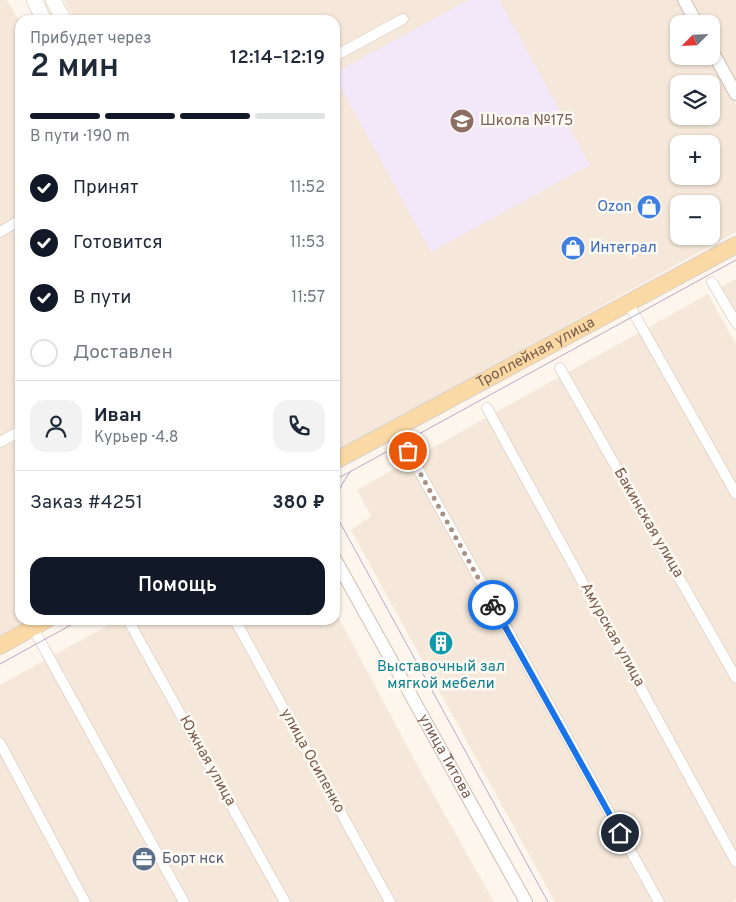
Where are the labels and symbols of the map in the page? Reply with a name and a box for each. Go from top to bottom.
north arrow [670,15,720,65]
school or university icon: Школа №175 [449,108,475,134]
place label: Школа №175 [480,112,573,131]
shop icon: Ozon [636,194,662,220]
place label: Ozon [597,198,632,217]
shop icon: Интеграл [560,235,586,261]
place label: Интеграл [590,239,657,258]
street label: Троллейная улица [473,313,598,393]
pin [387,430,429,472]
street label: Бакинская улица [609,465,687,581]
courier [468,580,518,630]
street label: Амурская улица [576,580,648,690]
building icon: Выставочный зал мягкой мебели [428,630,454,656]
place label: Выставочный зал мягкой мебели [377,658,505,694]
street label: улица Осипенко [275,705,349,817]
street label: улица Титова [414,711,476,802]
street label: Южная улица [174,712,240,810]
pin [599,812,641,854]
office icon: Борт нск [131,846,157,872]
place label: Борт нск [162,850,224,869]

